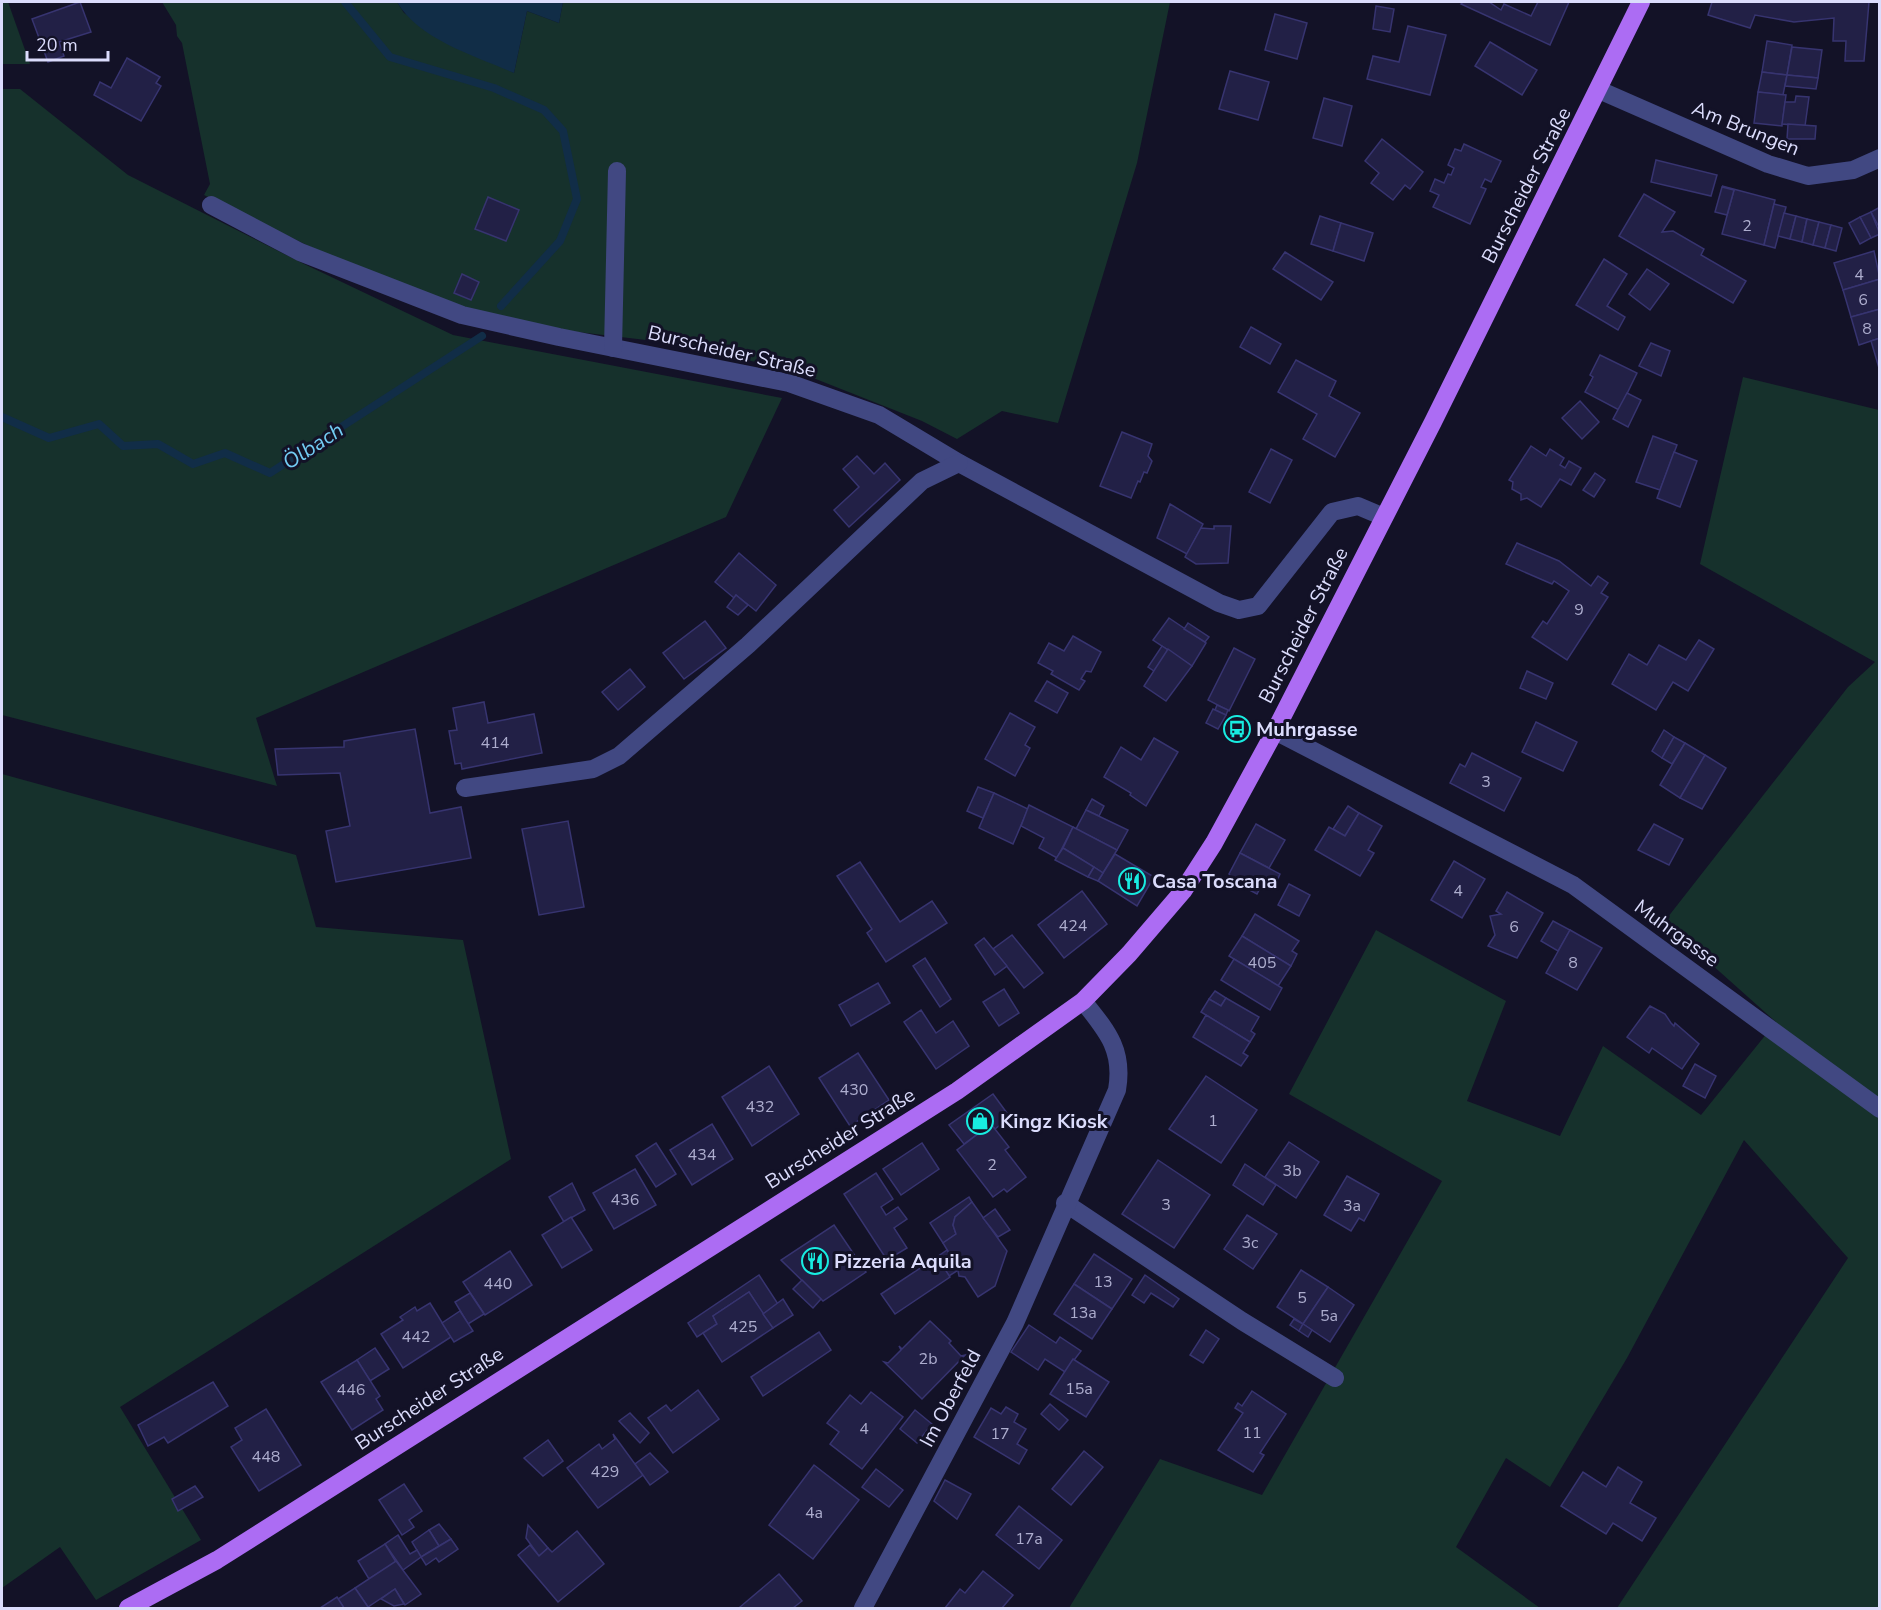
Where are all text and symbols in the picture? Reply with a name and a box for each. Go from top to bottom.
scale bar [27,24,108,62]
text: 20 m [36,33,78,57]
street label: Am Brungen [1688,95,1804,162]
street label: Burscheider Straße [1475,103,1577,268]
house number: 2 [1742,215,1752,237]
house number: 4 [1854,264,1864,286]
house number: 6 [1858,289,1868,311]
house number: 8 [1862,318,1872,340]
street label: Burscheider Straße [645,319,819,384]
water label: Ölbach [277,416,349,476]
street label: Burscheider Straße [1252,543,1354,708]
house number: 9 [1574,599,1584,621]
bus stop icon: Muhrgasse [1222,714,1252,744]
place label: Muhrgasse [1256,716,1358,743]
house number: 414 [481,732,510,754]
house number: 3 [1481,771,1491,793]
restaurant icon: Casa Toscana [1117,866,1147,896]
place label: Casa Toscana [1152,868,1277,895]
house number: 4 [1453,880,1463,902]
street label: Muhrgasse [1629,893,1725,973]
house number: 424 [1059,915,1088,937]
house number: 6 [1509,916,1519,938]
house number: 405 [1248,952,1276,974]
house number: 8 [1568,952,1578,974]
house number: 430 [840,1079,868,1101]
street label: Burscheider Straße [760,1081,920,1195]
house number: 432 [746,1096,774,1118]
shop icon: Kingz Kiosk [965,1106,995,1136]
place label: Kingz Kiosk [1000,1108,1109,1135]
house number: 1 [1208,1110,1218,1132]
house number: 434 [688,1144,717,1166]
house number: 2 [987,1154,997,1176]
house number: 3b [1283,1160,1301,1182]
house number: 436 [611,1189,639,1211]
house number: 3 [1161,1194,1171,1216]
house number: 3a [1343,1195,1361,1217]
house number: 3c [1241,1232,1259,1254]
restaurant icon: Pizzeria Aquila [800,1246,830,1276]
place label: Pizzeria Aquila [834,1248,972,1275]
house number: 13 [1093,1271,1113,1293]
house number: 440 [484,1273,512,1295]
house number: 5 [1297,1287,1307,1309]
house number: 13a [1069,1302,1097,1324]
house number: 5a [1320,1305,1338,1327]
house number: 425 [729,1316,757,1338]
house number: 442 [402,1326,430,1348]
street label: Burscheider Straße [350,1340,509,1457]
street label: Im Oberfeld [913,1345,988,1452]
house number: 2b [919,1348,937,1370]
house number: 15a [1065,1378,1093,1400]
house number: 446 [337,1379,365,1401]
house number: 4 [859,1418,869,1440]
house number: 11 [1242,1422,1262,1444]
house number: 17 [990,1423,1010,1445]
house number: 448 [252,1446,280,1468]
house number: 429 [591,1461,619,1483]
house number: 4a [805,1502,823,1524]
house number: 17a [1015,1528,1043,1550]

